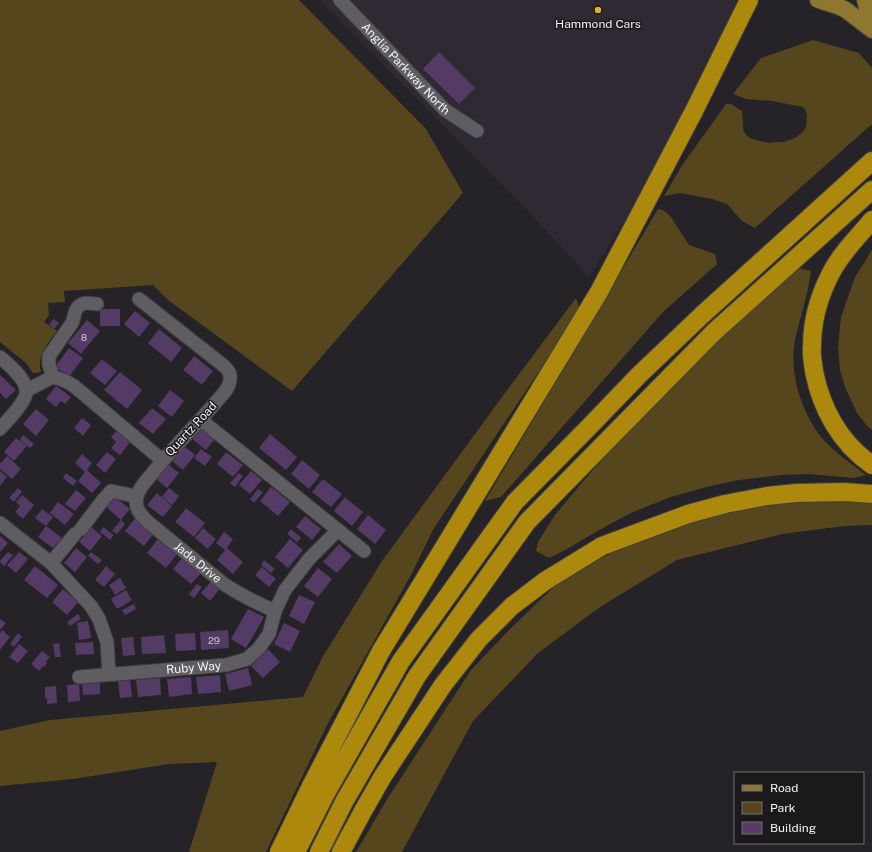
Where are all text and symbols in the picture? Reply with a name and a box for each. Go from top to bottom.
marker: Hammond Cars [593,5,603,15]
place label: Hammond Cars [555,17,641,31]
street label: Anglia Parkway North [359,20,452,118]
house number: 8 [81,331,87,343]
street label: Quartz Road [162,399,220,459]
street label: Jade Drive [171,539,224,586]
house number: 29 [208,634,220,646]
street label: Ruby Way [166,658,222,677]
legend [734,772,864,844]
text: Road [770,781,798,795]
text: Park [770,801,796,815]
text: Building [770,821,816,835]

